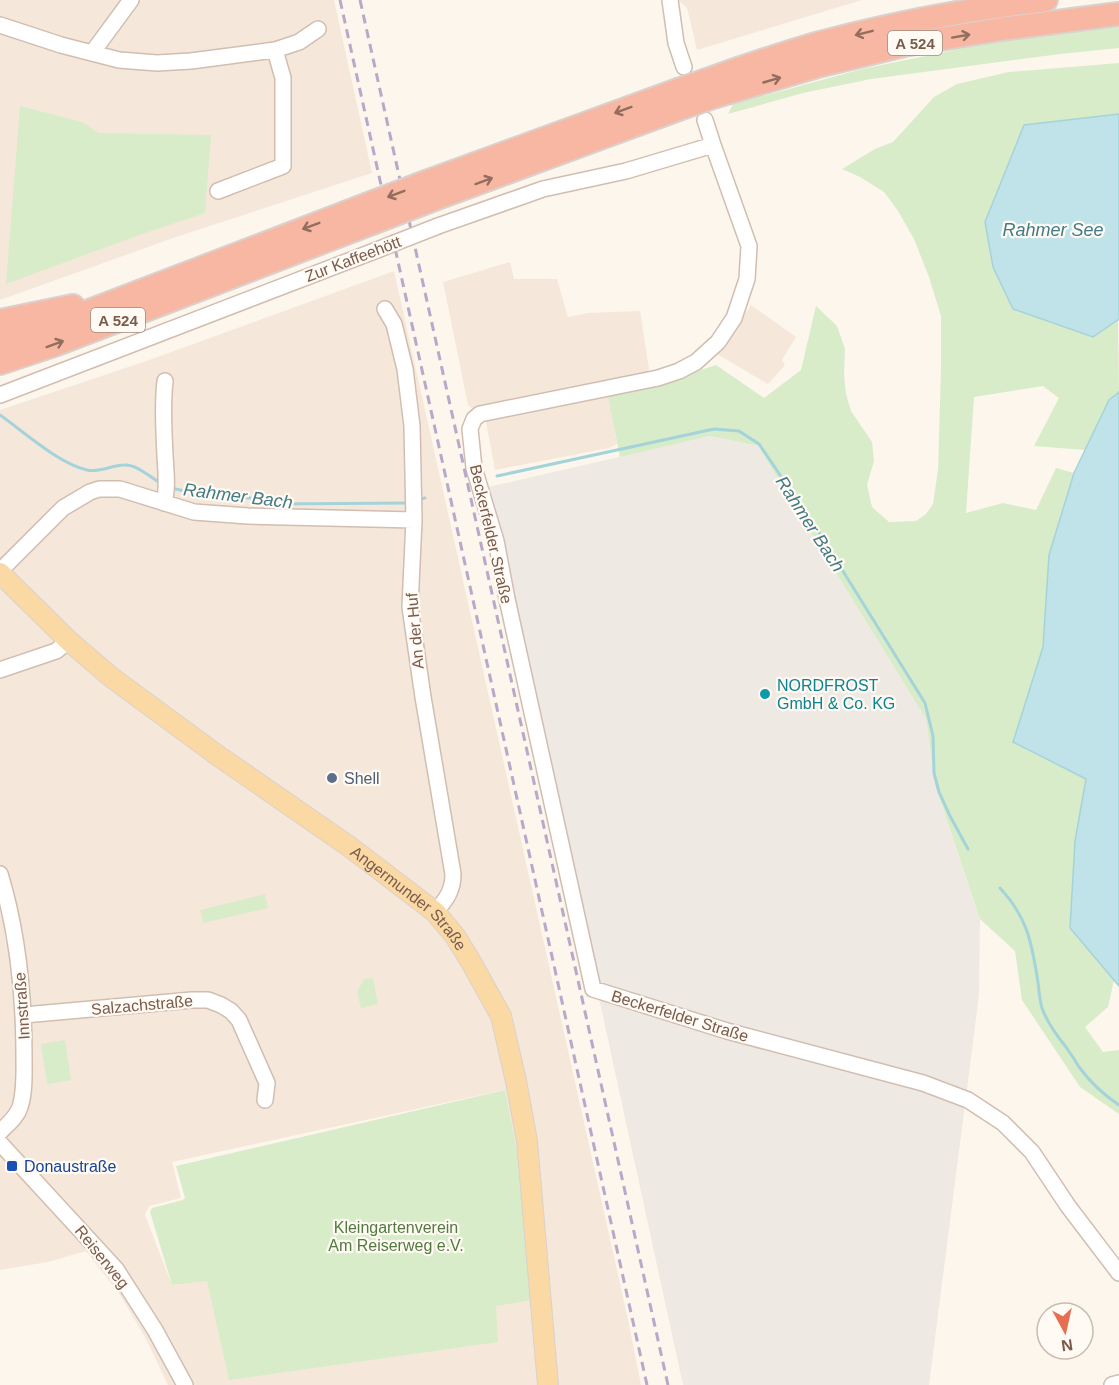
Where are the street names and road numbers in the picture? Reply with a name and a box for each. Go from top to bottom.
road number: A 524 [888,31,942,55]
street label: Zur Kaffeehött [303,233,404,285]
road number: A 524 [91,308,145,332]
street label: Beckerfelder Straße [467,463,515,605]
street label: An der Huf [403,592,427,670]
street label: Angermunder Straße [348,843,470,953]
street label: Innstraße [11,972,33,1040]
street label: Beckerfelder Straße [609,987,751,1045]
street label: Salzachstraße [90,992,194,1018]
street label: Reiserweg [72,1222,132,1292]

